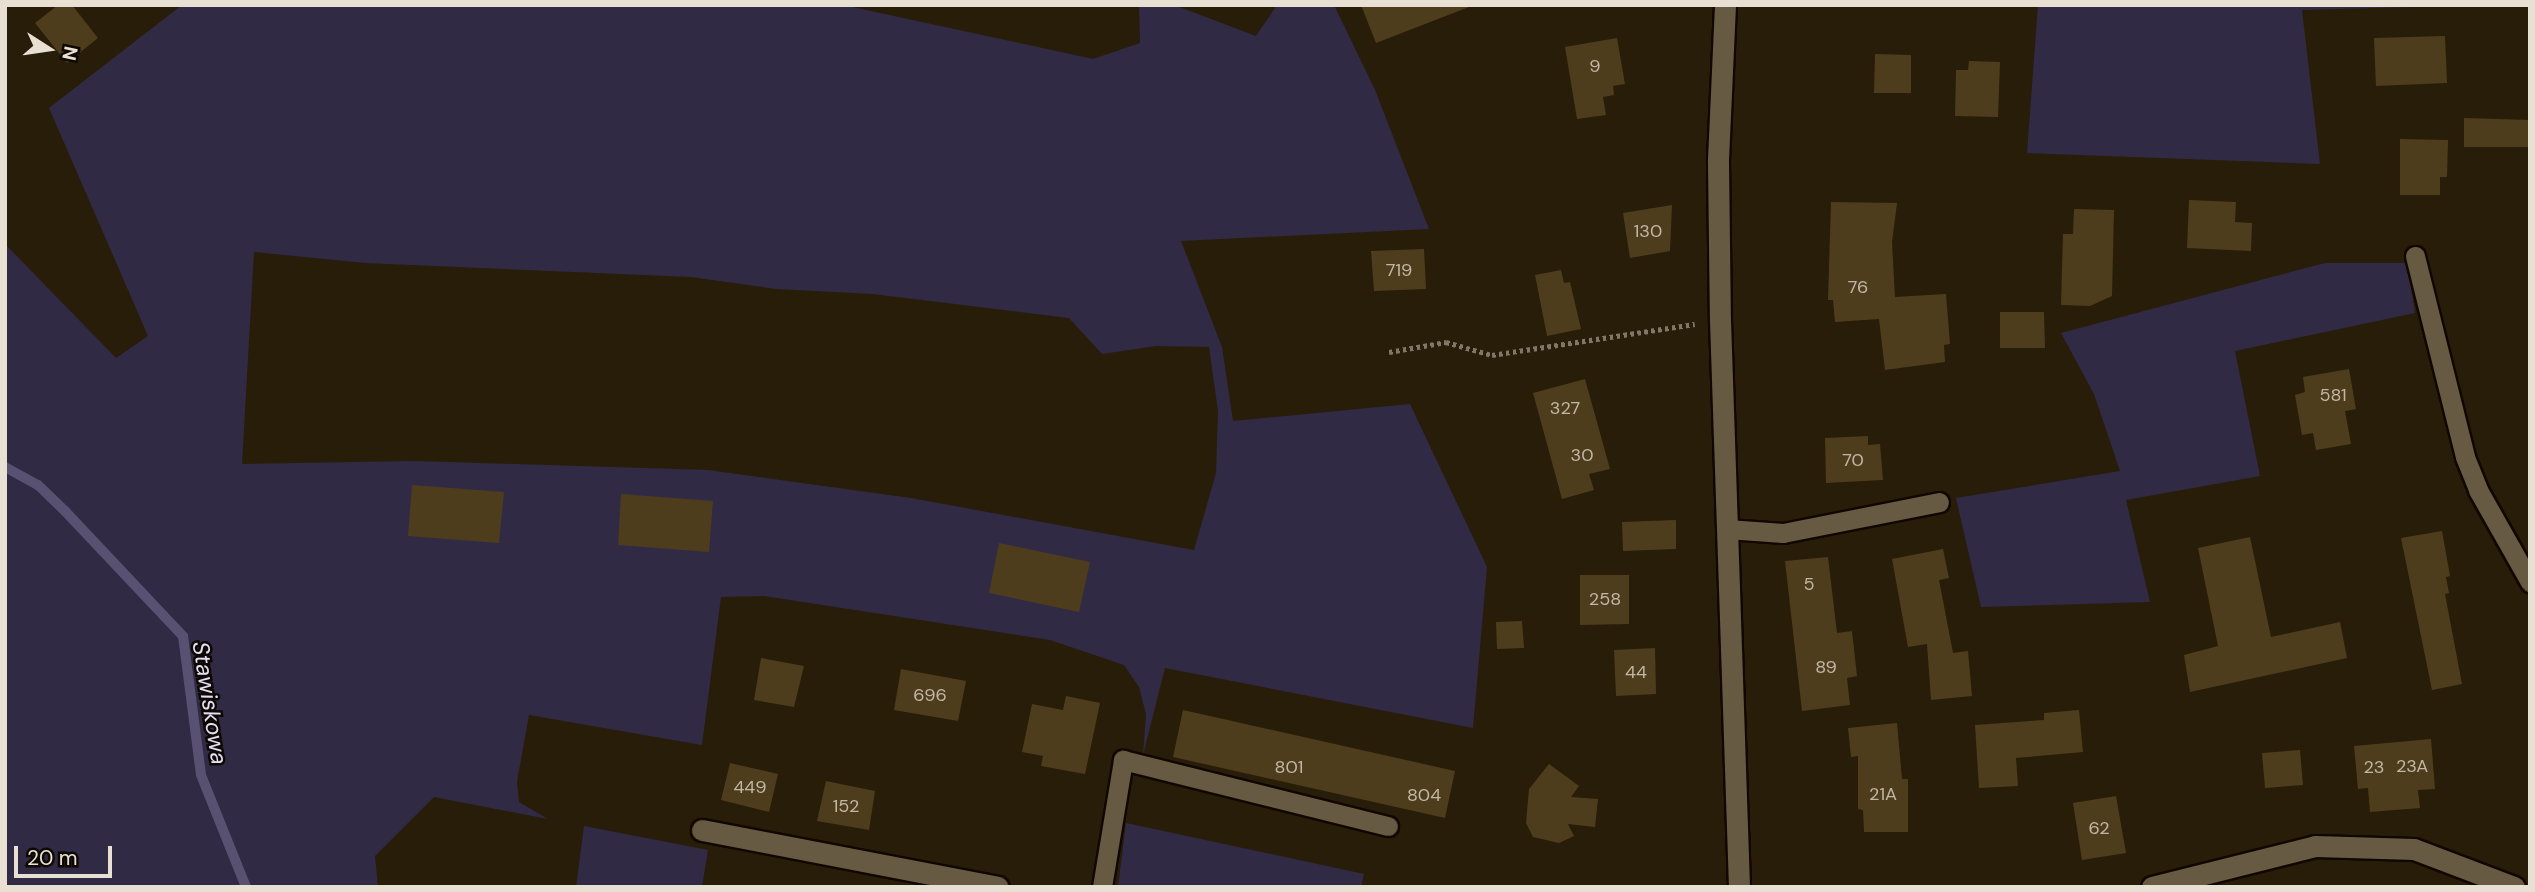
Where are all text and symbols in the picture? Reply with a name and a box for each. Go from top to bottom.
north arrow [14,14,84,84]
text: N [56,44,84,63]
house number: 9 [1589,55,1601,77]
house number: 130 [1634,220,1662,242]
house number: 719 [1386,259,1412,281]
house number: 76 [1848,276,1868,298]
house number: 581 [2319,384,2347,406]
house number: 327 [1550,397,1580,419]
house number: 30 [1571,444,1593,466]
house number: 70 [1842,449,1864,471]
house number: 5 [1804,573,1814,595]
house number: 258 [1589,588,1621,610]
water label: Stawiskowa [187,639,233,767]
house number: 89 [1815,656,1837,678]
house number: 44 [1625,661,1647,683]
house number: 696 [913,684,947,706]
house number: 23A [2396,755,2428,777]
house number: 801 [1275,756,1303,778]
house number: 23 [2363,756,2385,778]
house number: 449 [733,776,767,798]
house number: 21A [1869,783,1897,805]
house number: 804 [1407,784,1441,806]
house number: 152 [833,795,859,817]
house number: 62 [2088,817,2110,839]
scale bar [18,832,116,876]
text: 20 m [27,844,78,872]

